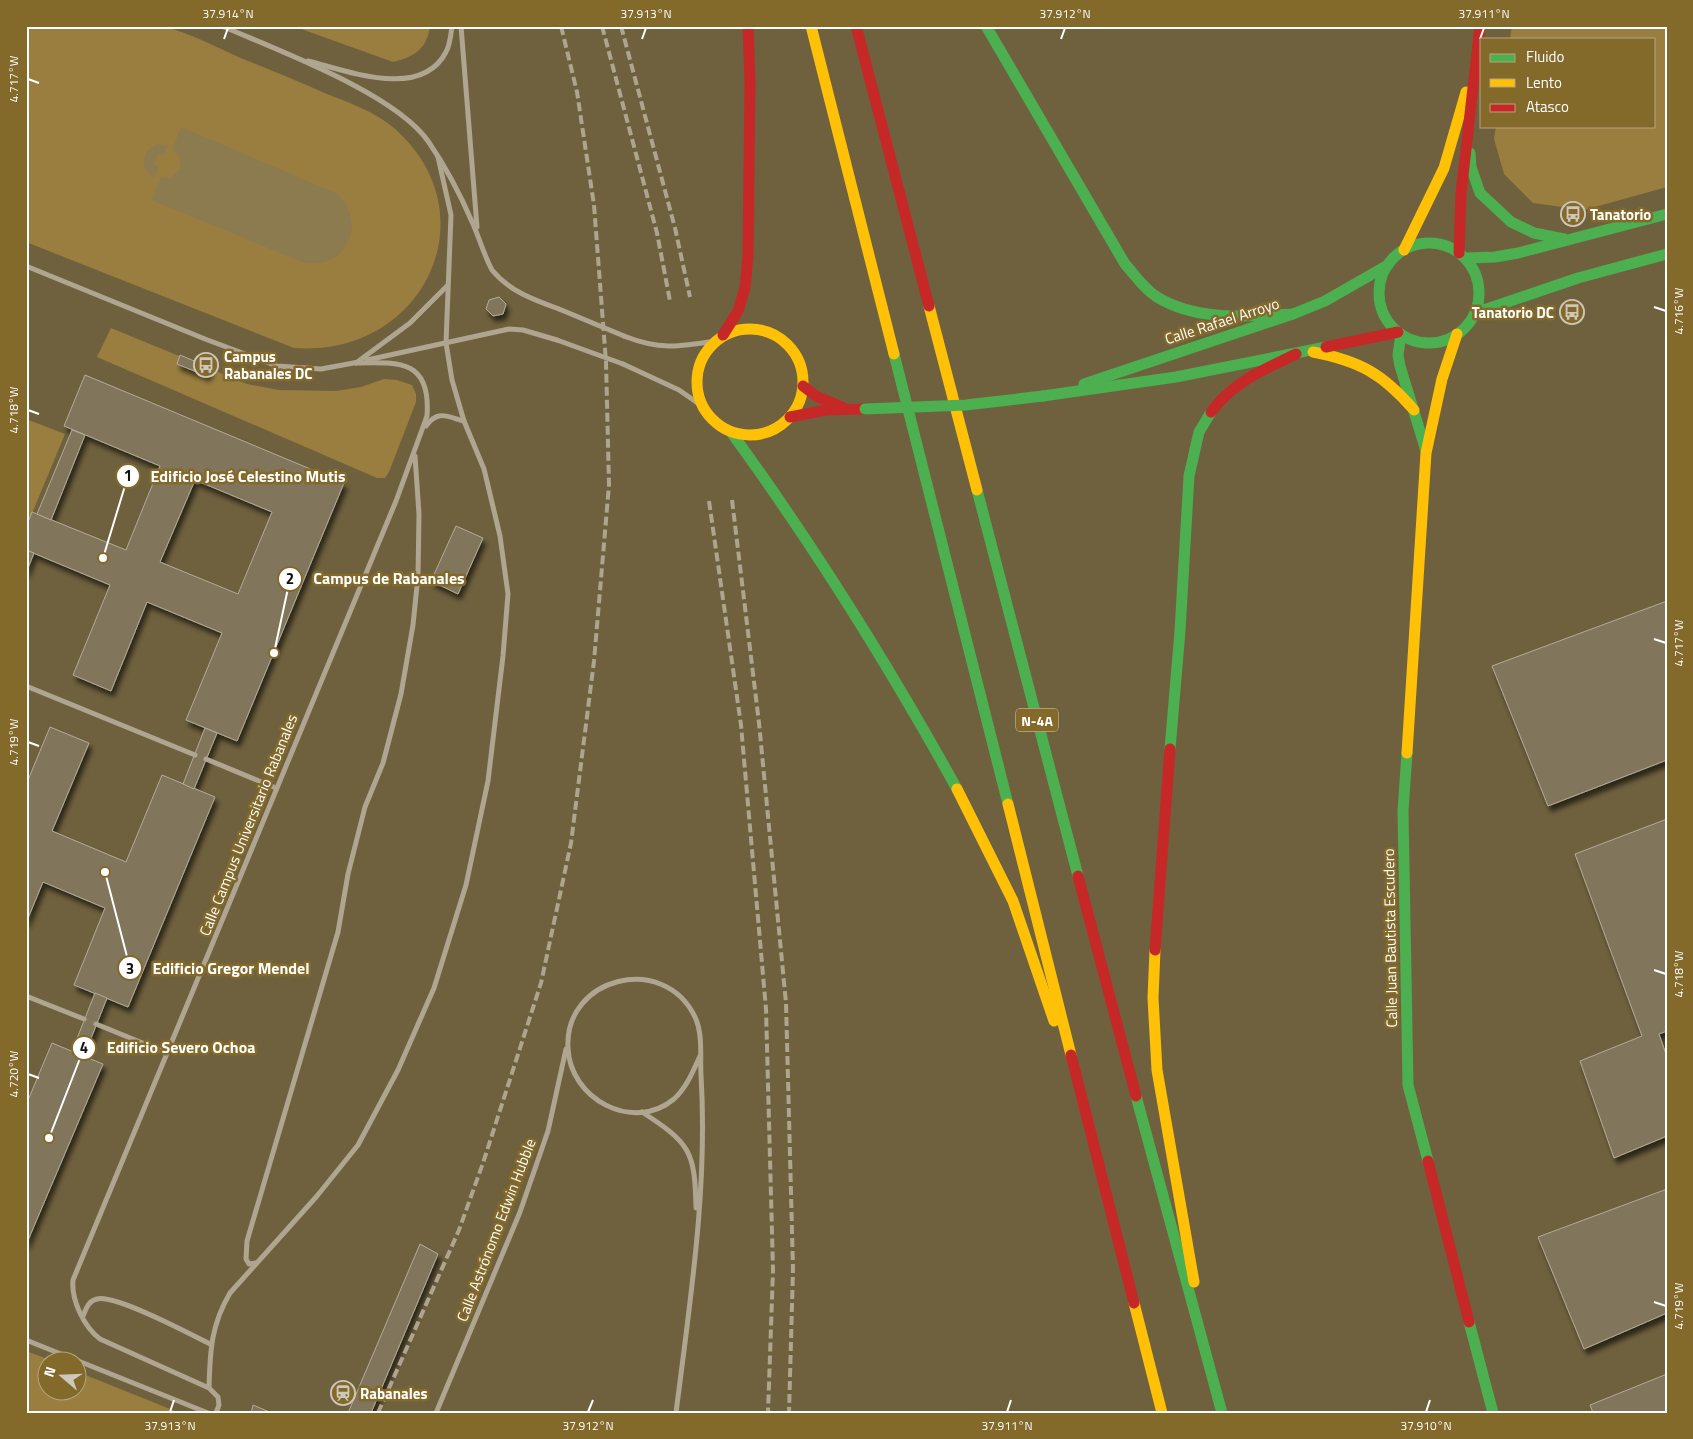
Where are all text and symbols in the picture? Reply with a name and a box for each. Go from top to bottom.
text: 37.914°N [202,4,254,23]
text: 37.913°N [620,4,672,23]
text: 37.912°N [1039,4,1091,23]
text: 37.911°N [1458,4,1510,23]
legend [1480,38,1656,128]
text: Fluido [1526,45,1565,68]
text: 4.717°W [4,55,23,102]
text: Lento [1526,71,1562,94]
text: Atasco [1526,95,1569,118]
bus stop icon: Tanatorio [1560,201,1586,227]
place label: Tanatorio [1590,203,1651,226]
text: 4.716°W [1669,287,1688,334]
street label: Calle Rafael Arroyo [1162,292,1282,350]
bus stop icon: Tanatorio DC [1559,299,1585,325]
place label: Tanatorio DC [1472,301,1554,324]
place label: Campus Rabanales DC [224,345,312,385]
bus stop icon: Campus Rabanales DC [193,352,219,378]
text: 4.718°W [4,386,23,433]
callout: Edificio José Celestino Mutis [115,461,355,492]
text: 1 [124,464,132,487]
text: Edificio José Celestino Mutis [151,464,346,488]
callout: Campus de Rabanales [278,563,474,594]
text: Campus de Rabanales [313,566,465,590]
text: 2 [286,567,294,590]
text: 4.717°W [1669,619,1688,666]
road number: N-4A [1016,708,1058,732]
street label: Calle Campus Universitario Rabanales [193,711,303,939]
text: 4.719°W [4,718,23,765]
street label: Calle Juan Bautista Escudero [1377,848,1403,1028]
text: 4.718°W [1669,950,1688,997]
callout: Edificio Gregor Mendel [117,953,320,984]
text: Edificio Gregor Mendel [152,956,310,980]
text: 3 [126,957,134,980]
callout: Edificio Severo Ochoa [72,1032,266,1063]
text: Edificio Severo Ochoa [107,1035,255,1059]
text: 4 [80,1036,88,1059]
text: 4.720°W [4,1050,23,1097]
street label: Calle Astrónomo Edwin Hubble [450,1135,542,1325]
text: 4.719°W [1669,1282,1688,1329]
north arrow [38,1352,88,1402]
text: N [38,1364,61,1380]
station icon: Rabanales [330,1380,356,1406]
place label: Rabanales [360,1382,427,1405]
text: 37.913°N [144,1416,196,1435]
text: 37.912°N [562,1416,614,1435]
text: 37.911°N [981,1416,1033,1435]
text: 37.910°N [1400,1416,1452,1435]

